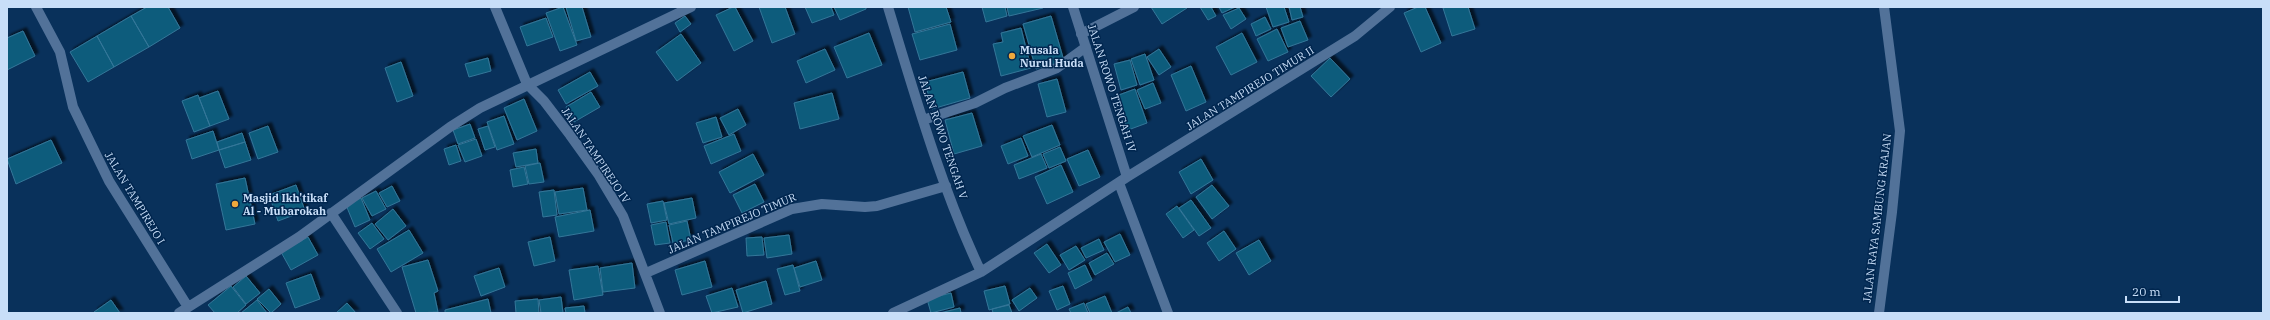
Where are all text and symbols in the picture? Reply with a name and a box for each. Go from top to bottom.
street label: JALAN ROWO TENGAH IV [1085,22,1140,155]
place label: Musala Nurul Huda [1020,43,1084,70]
street label: JALAN TAMPIREJO TIMUR II [1183,43,1317,133]
marker: Musala Nurul Huda [1007,51,1017,61]
street label: JALAN ROWO TENGAH V [915,73,971,201]
street label: JALAN TAMPIREJO IV [559,104,634,206]
street label: JALAN RAYA SAMBUNG KRAJAN [1860,132,1894,303]
street label: JALAN TAMPIREJO I [102,149,168,247]
street label: JALAN TAMPIREJO TIMUR [666,189,799,256]
place label: Masjid Ikh'tikaf Al - Mubarokah [243,191,328,218]
marker: Masjid Ikh'tikaf Al - Mubarokah [230,199,240,209]
scale bar [2126,278,2179,304]
text: 20 m [2132,284,2161,299]

